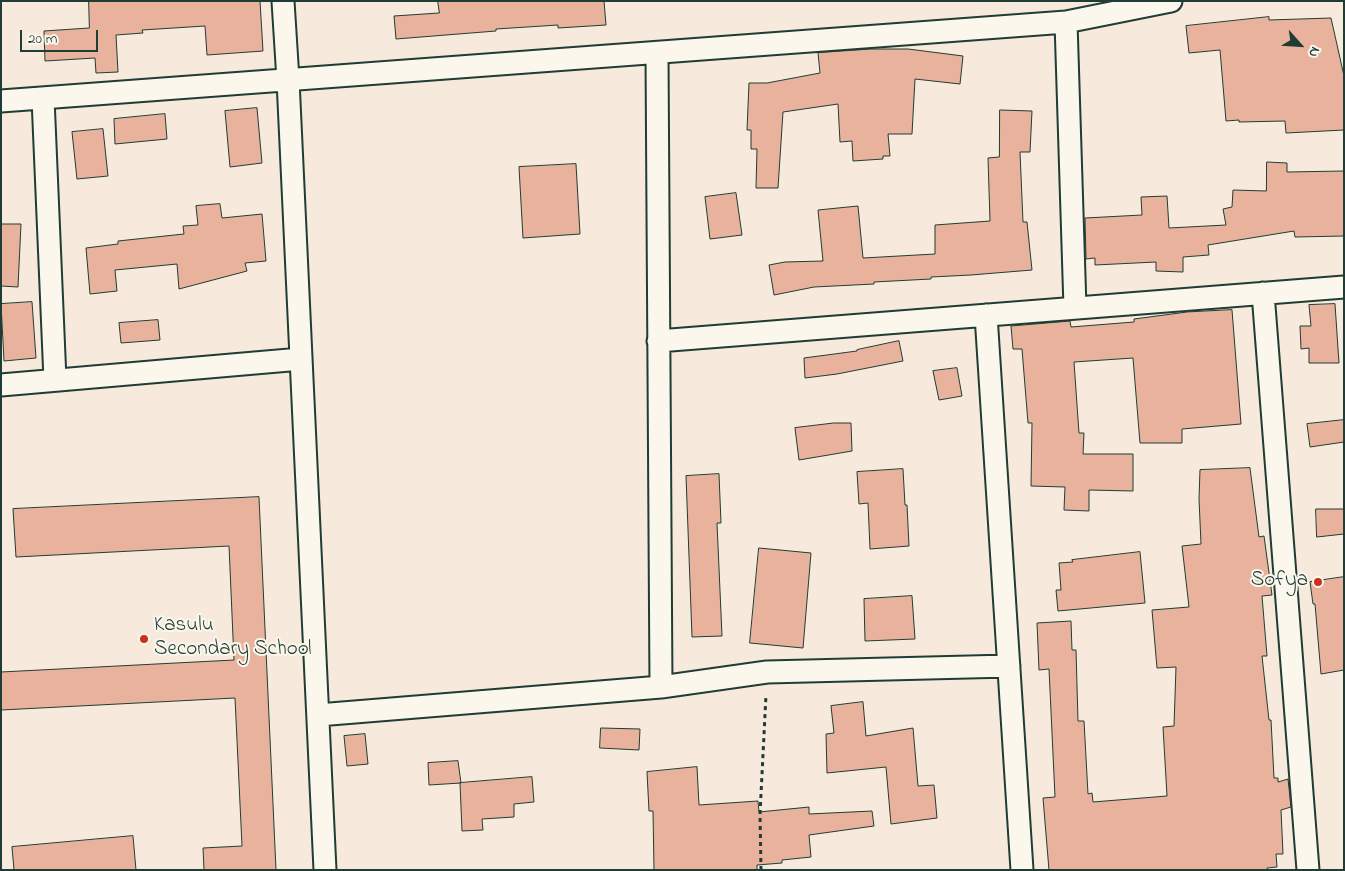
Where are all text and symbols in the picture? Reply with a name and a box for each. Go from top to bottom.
scale bar [22,20,100,52]
north arrow [1275,20,1325,70]
text: 20 m [28,28,57,50]
text: N [1302,43,1325,61]
place label: Sofya [1251,569,1308,595]
marker: Sofya [1312,576,1324,588]
place label: Kasulu Secondary School [154,614,312,664]
marker: Kasulu Secondary School [138,633,150,645]

